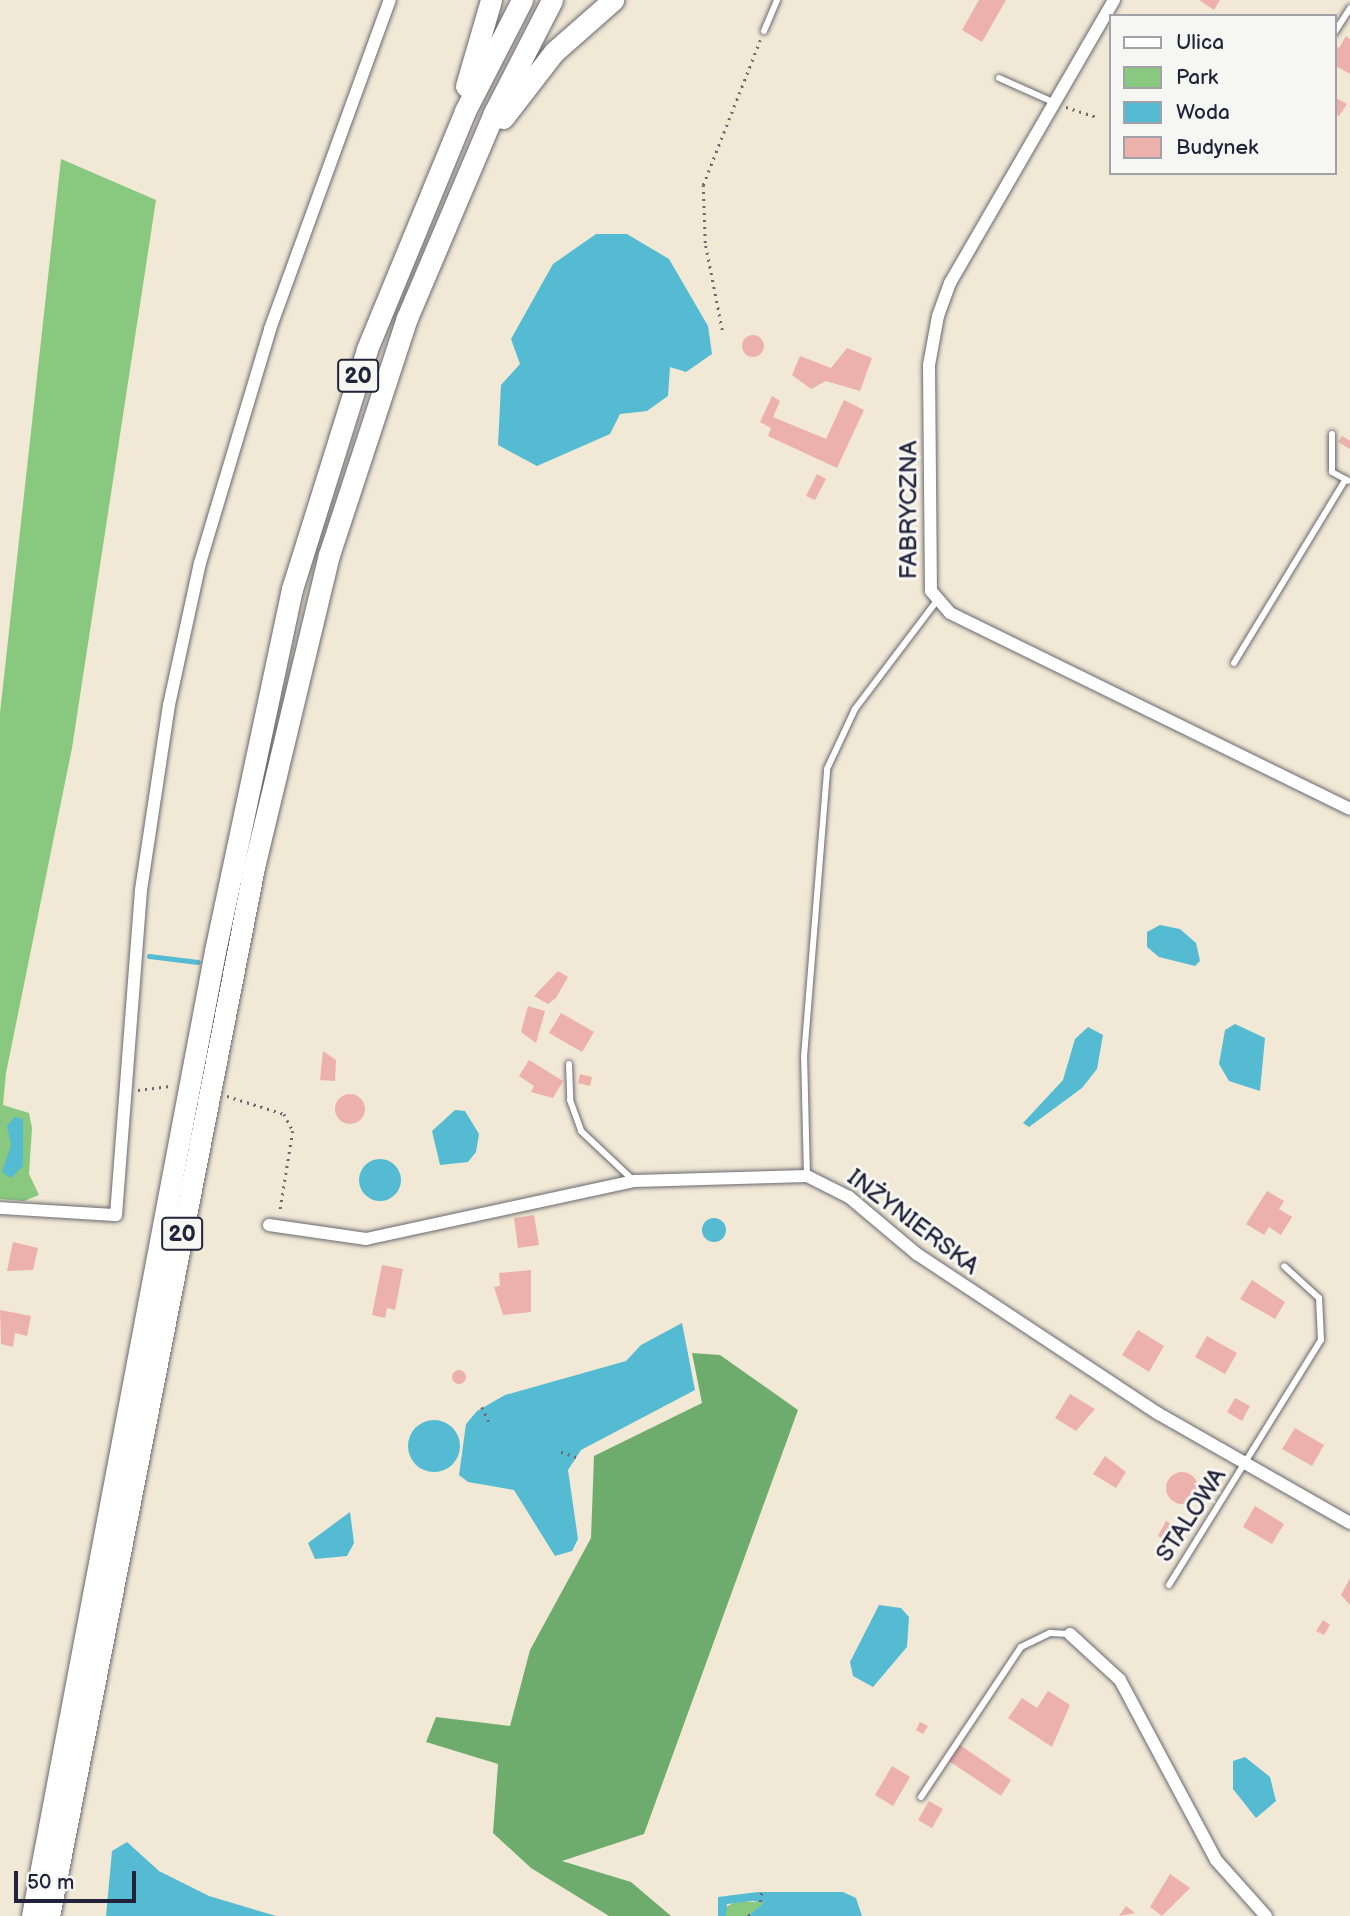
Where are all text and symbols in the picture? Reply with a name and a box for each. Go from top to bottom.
legend [1108,14,1336,175]
text: Ulica [1176,30,1224,55]
text: Park [1176,65,1218,90]
text: Woda [1176,100,1230,125]
text: Budynek [1176,135,1258,160]
road number: 20 [337,356,379,396]
street label: FABRYCZNA [895,441,923,579]
street label: INŻYNIERSKA [842,1163,984,1281]
road number: 20 [161,1214,203,1254]
street label: STALOWA [1150,1463,1232,1567]
scale bar [18,1856,140,1900]
text: 50 m [27,1870,74,1895]

